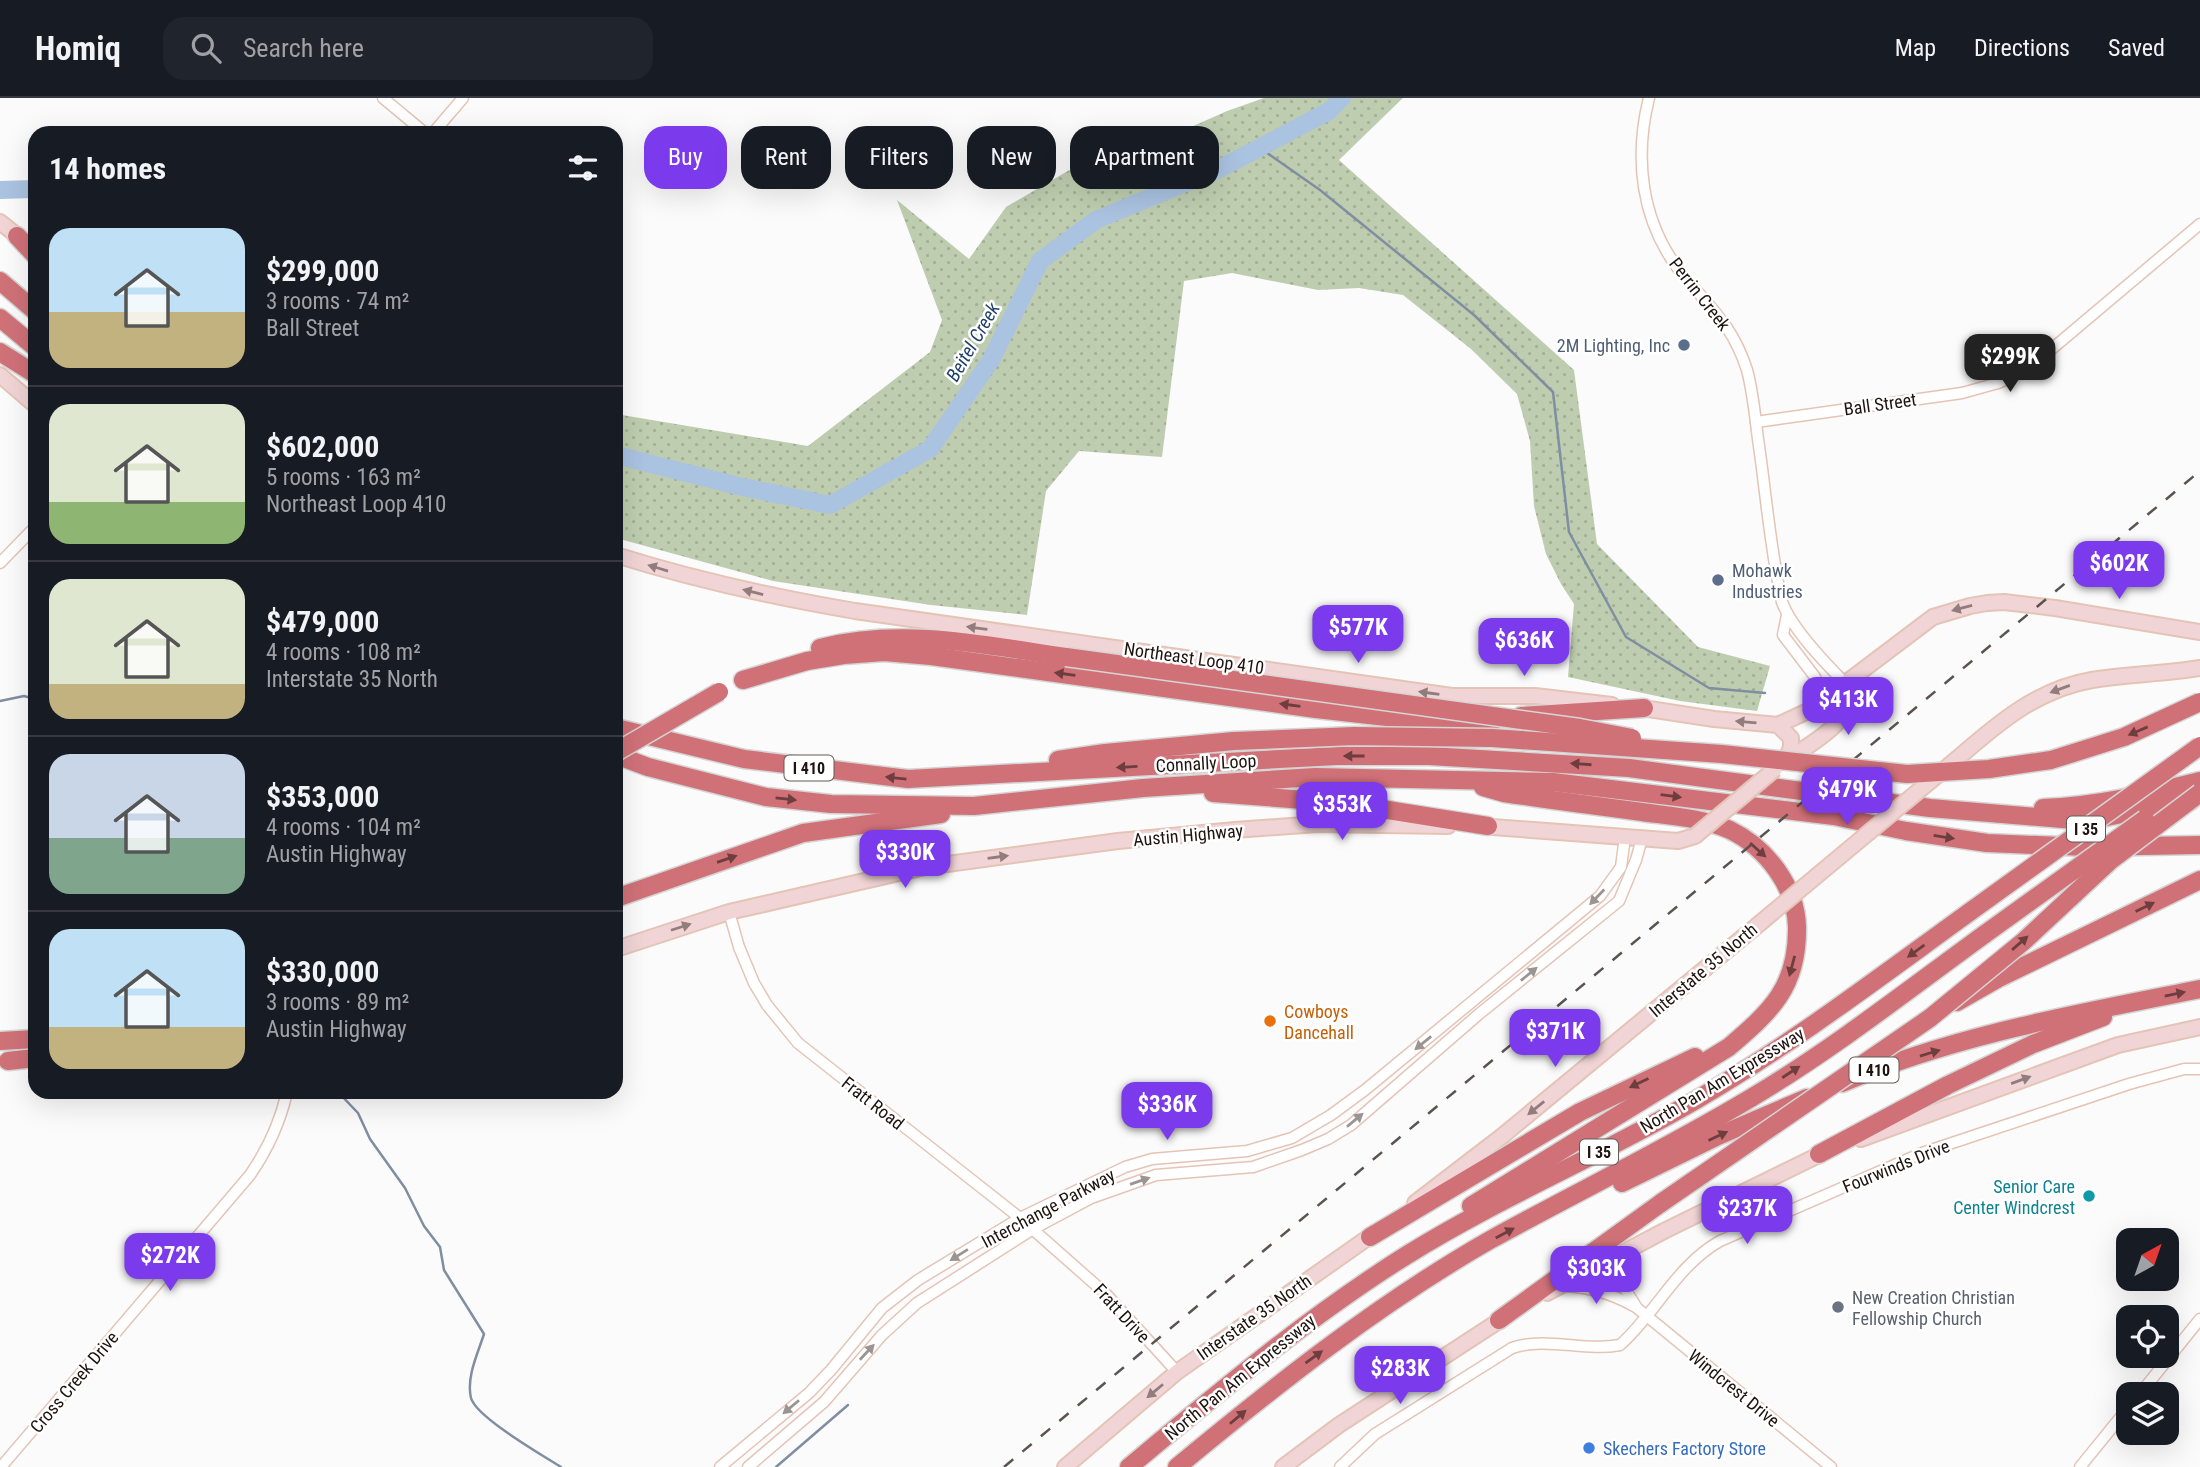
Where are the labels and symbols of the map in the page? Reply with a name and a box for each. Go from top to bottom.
street label: Perrin Creek [1665,253,1735,335]
water label: Beitel Creek [941,298,1005,385]
pin: $299K [1961,334,2059,394]
place label: 2M Lighting, Inc [1557,335,1670,356]
marker: 2M Lighting, Inc [1676,337,1692,353]
street label: Ball Street [1842,389,1918,419]
pin: $602K [2070,542,2168,601]
place label: Mohawk Industries [1732,560,1803,602]
one-way arrow [647,562,668,572]
marker: Mohawk Industries [1710,572,1726,588]
one-way arrow [742,586,764,597]
one-way arrow [1952,604,1973,614]
pin: $577K [1309,606,1407,665]
pin: $636K [1475,618,1573,678]
one-way arrow [966,623,988,634]
street label: Northeast Loop 410 [1123,638,1265,678]
one-way arrow [1053,668,1075,679]
pin: $413K [1799,678,1897,737]
one-way arrow [2050,684,2071,695]
one-way arrow [1418,687,1440,698]
one-way arrow [1279,700,1301,711]
one-way arrow [1735,716,1757,727]
one-way arrow [2128,726,2149,737]
street label: Connally Loop [1155,750,1257,776]
one-way arrow [1343,750,1365,762]
road number: I 410 [784,755,834,780]
one-way arrow [1570,759,1592,770]
one-way arrow [1115,761,1137,772]
pin: $479K [1798,768,1896,827]
one-way arrow [885,772,907,783]
pin: $353K [1293,782,1391,842]
one-way arrow [1660,791,1682,802]
one-way arrow [775,793,797,804]
road number: I 35 [2067,816,2105,842]
street label: Austin Highway [1132,820,1244,850]
pin: $330K [856,830,954,890]
one-way arrow [1933,832,1955,843]
one-way arrow [1749,842,1766,857]
one-way arrow [987,851,1009,862]
one-way arrow [716,853,737,864]
one-way arrow [1589,888,1606,905]
one-way arrow [2135,901,2155,913]
street label: Interstate 35 North [1645,919,1761,1021]
one-way arrow [670,922,691,932]
one-way arrow [2011,935,2029,951]
one-way arrow [1907,943,1925,957]
one-way arrow [1786,956,1797,978]
one-way arrow [1520,967,1538,982]
one-way arrow [2164,989,2186,1000]
place label: Cowboys Dancehall [1284,1001,1354,1043]
pin: $371K [1506,1010,1604,1069]
marker: Cowboys Dancehall [1262,1013,1278,1029]
street label: North Pan Am Expressway [1636,1023,1808,1137]
one-way arrow [1415,1035,1432,1050]
one-way arrow [1919,1047,1940,1058]
road number: I 410 [1850,1058,1898,1082]
one-way arrow [1781,1066,1801,1079]
street label: Fratt Road [838,1072,908,1134]
one-way arrow [2011,1074,2032,1085]
one-way arrow [1629,1078,1650,1089]
pin: $336K [1118,1082,1216,1142]
one-way arrow [1528,1100,1546,1115]
one-way arrow [1346,1112,1364,1128]
one-way arrow [1708,1130,1728,1142]
street label: Fourwinds Drive [1839,1135,1953,1197]
road number: I 35 [1580,1140,1618,1164]
street label: Interchange Parkway [978,1164,1119,1252]
one-way arrow [1130,1175,1151,1186]
place label: Senior Care Center Windcrest [1953,1176,2075,1218]
pin: $237K [1698,1186,1796,1246]
marker: Senior Care Center Windcrest [2081,1188,2097,1204]
one-way arrow [1495,1227,1515,1238]
north arrow [2116,1228,2179,1292]
pin: $272K [121,1234,219,1293]
pin: $303K [1547,1246,1645,1306]
one-way arrow [949,1249,968,1262]
street label: Interstate 35 North [1193,1270,1315,1364]
street label: Fratt Drive [1089,1279,1155,1347]
place label: New Creation Christian Fellowship Church [1852,1287,2015,1329]
marker: New Creation Christian Fellowship Church [1830,1299,1846,1315]
street label: North Pan Am Expressway [1161,1310,1320,1444]
street label: Cross Creek Drive [26,1327,122,1437]
one-way arrow [859,1344,875,1361]
street label: Windcrest Drive [1684,1345,1784,1431]
pin: $283K [1351,1346,1449,1406]
one-way arrow [1305,1349,1323,1364]
one-way arrow [1146,1383,1164,1398]
one-way arrow [783,1399,800,1414]
one-way arrow [1229,1410,1246,1425]
place label: Skechers Factory Store [1603,1438,1766,1459]
marker: Skechers Factory Store [1581,1440,1597,1456]

